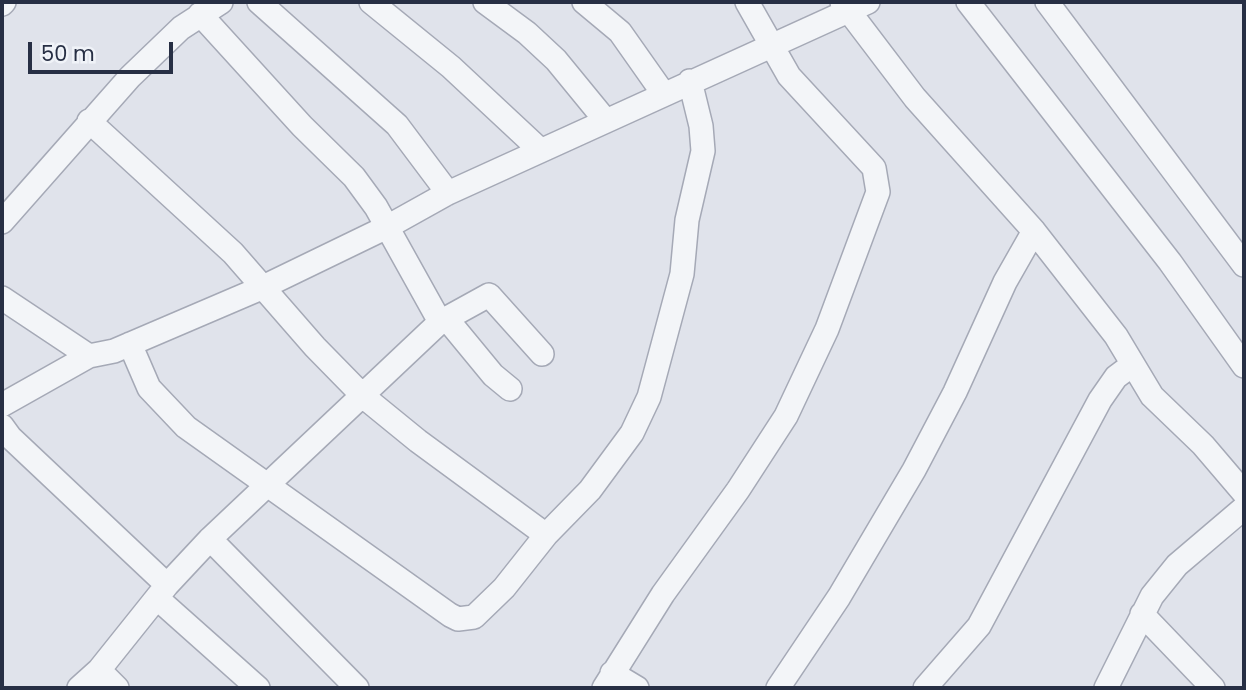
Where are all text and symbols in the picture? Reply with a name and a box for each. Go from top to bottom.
scale bar [32,28,177,72]
text: 50 m [41,39,95,68]

